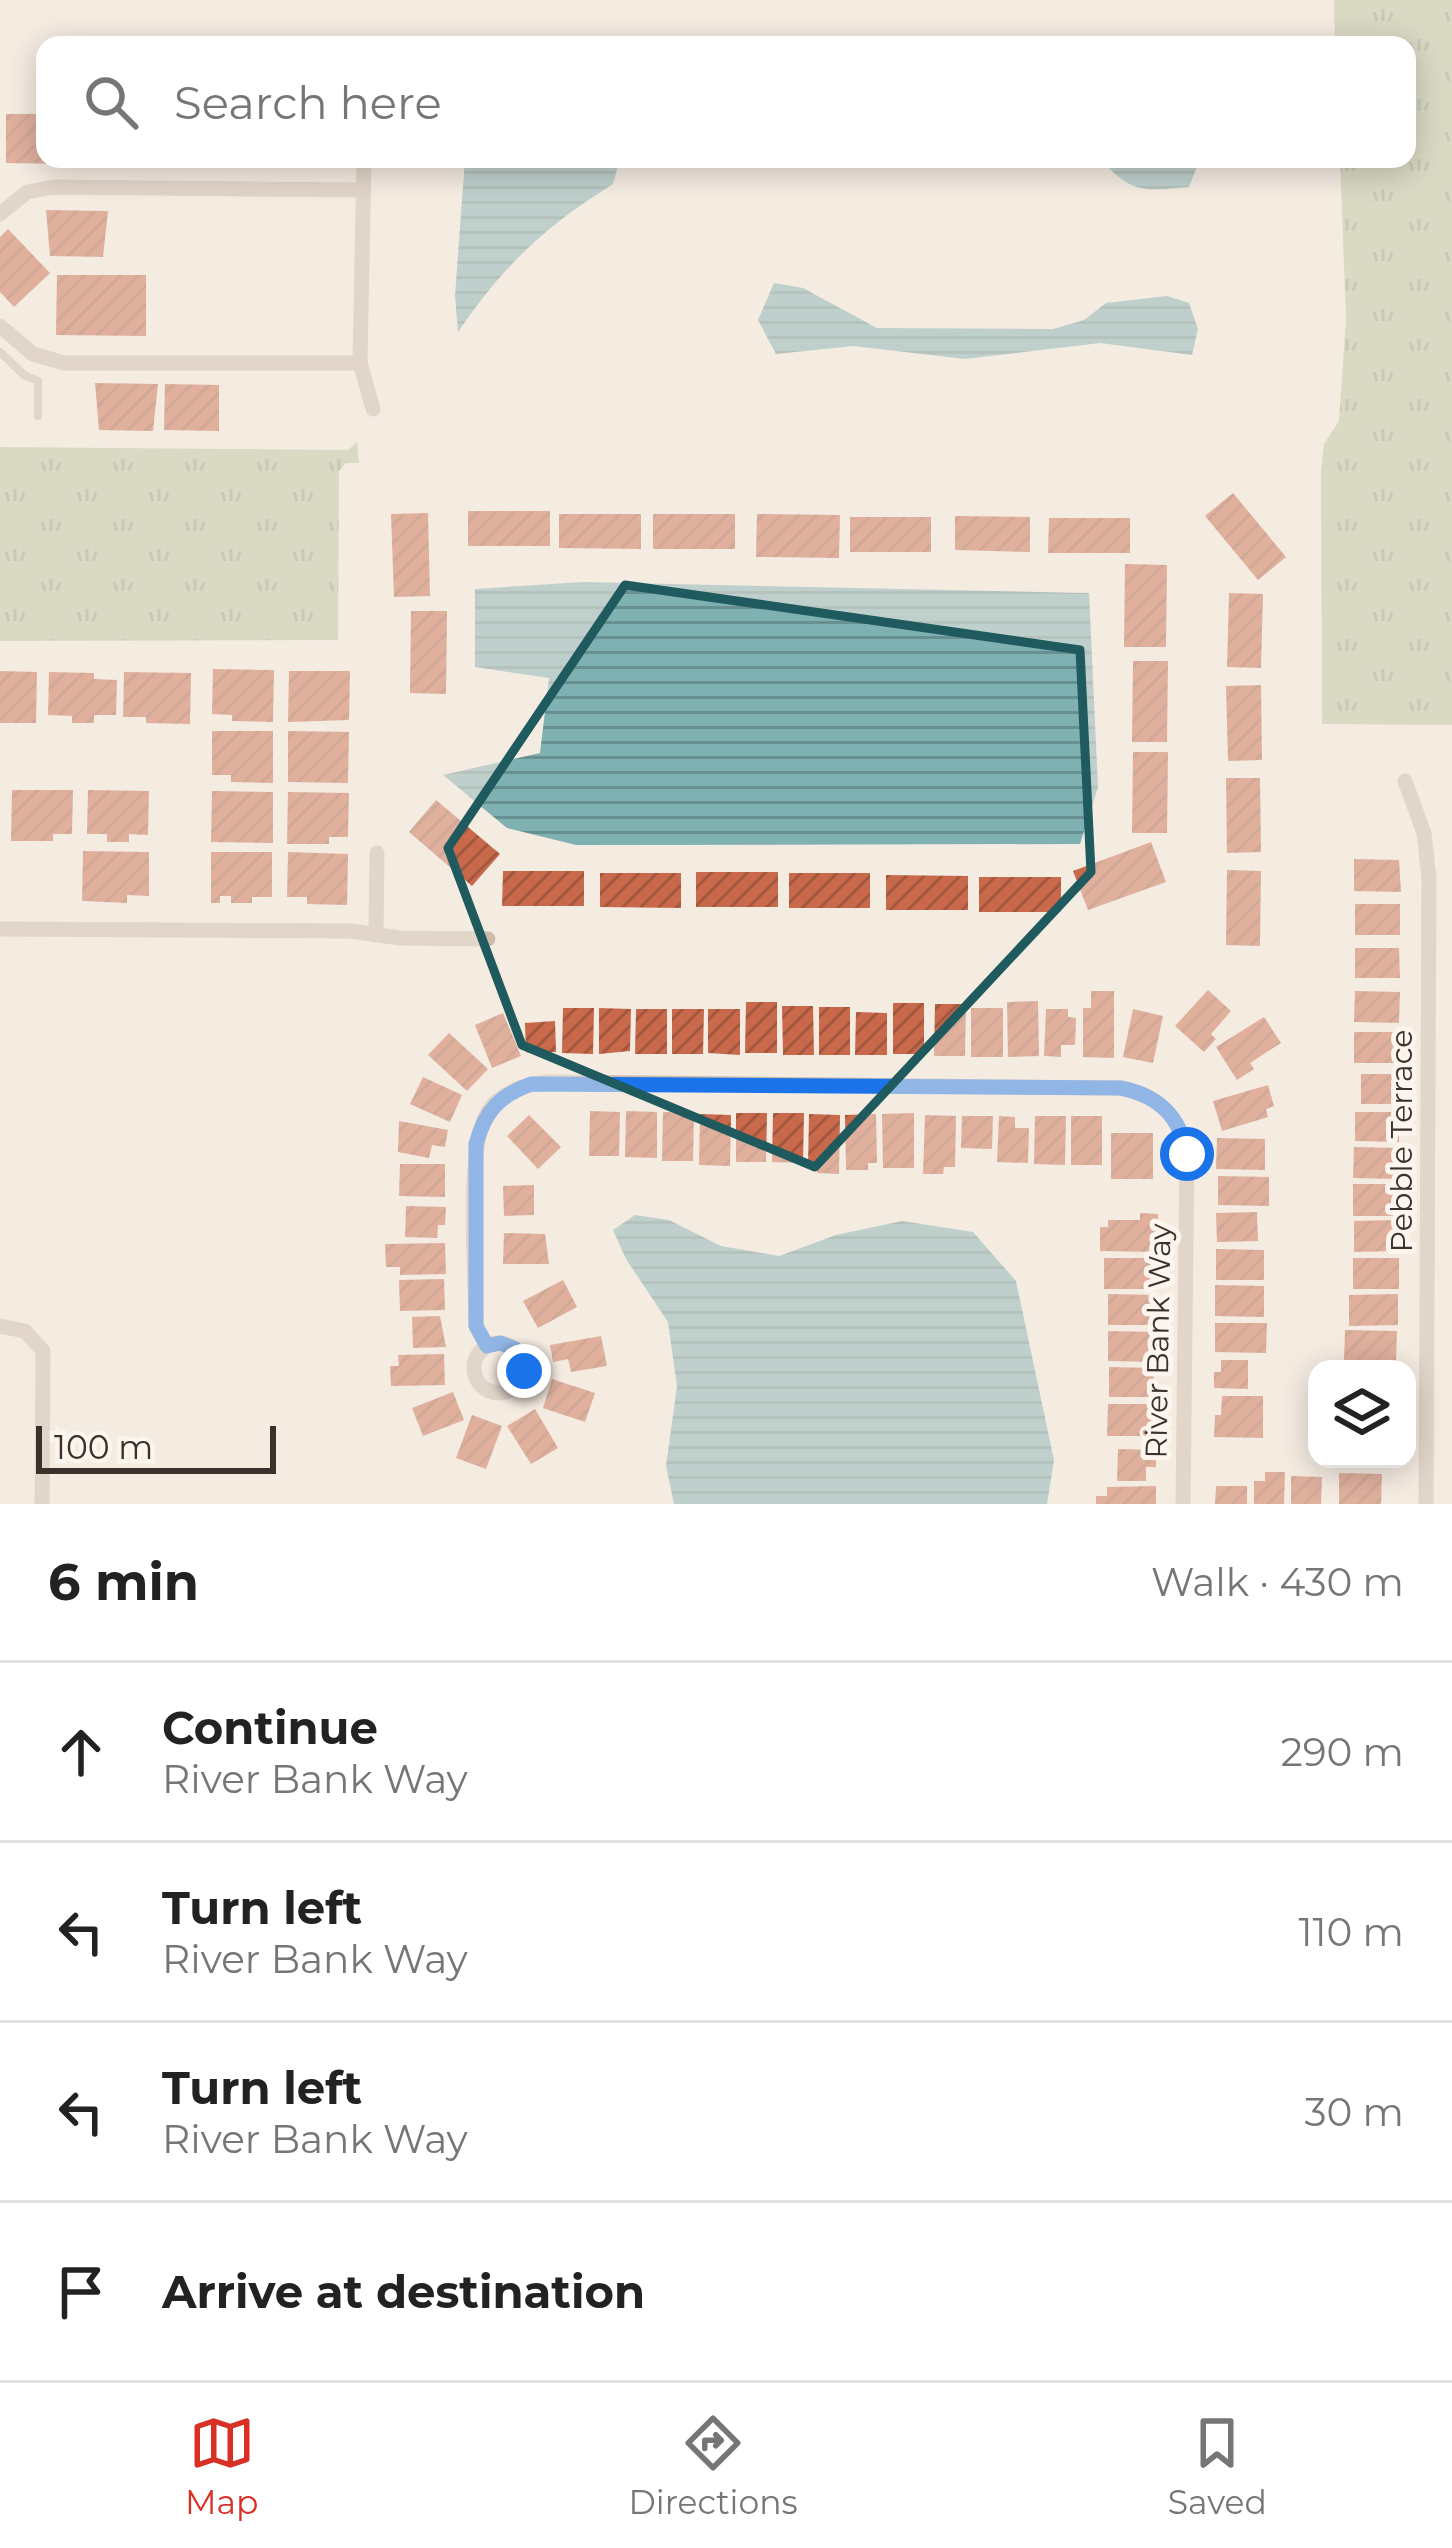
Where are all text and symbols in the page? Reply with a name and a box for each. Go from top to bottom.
search box [36,36,1416,168]
icon: search [78,69,144,135]
text: Search here [174,75,442,130]
street label: Pebble Terrace [1383,1030,1420,1252]
route start [1160,1127,1214,1181]
street label: River Bank Way [1137,1222,1179,1459]
route end [497,1344,551,1398]
map controls [1308,1360,1416,1468]
button: layers [1308,1360,1416,1468]
scale bar [36,1420,276,1473]
text: 100 m [54,1427,153,1467]
text: 6 min [48,1551,199,1613]
text: Walk · 430 m [1151,1558,1404,1606]
text: Continue [162,1700,378,1755]
icon: ahead [48,1719,114,1785]
text: 290 m [1281,1728,1404,1776]
text: River Bank Way [162,1755,468,1803]
text: Turn left [162,1880,362,1935]
icon: left [48,1899,114,1965]
text: 110 m [1298,1908,1404,1956]
text: River Bank Way [162,1935,468,1983]
text: Turn left [162,2060,362,2115]
icon: left [48,2079,114,2145]
text: 30 m [1305,2088,1404,2136]
text: River Bank Way [162,2115,468,2163]
icon: arrive [48,2259,114,2325]
text: Arrive at destination [162,2264,645,2319]
tab: Map [185,2410,258,2522]
tab: Directions [629,2410,798,2522]
tab: Saved [1168,2410,1267,2522]

